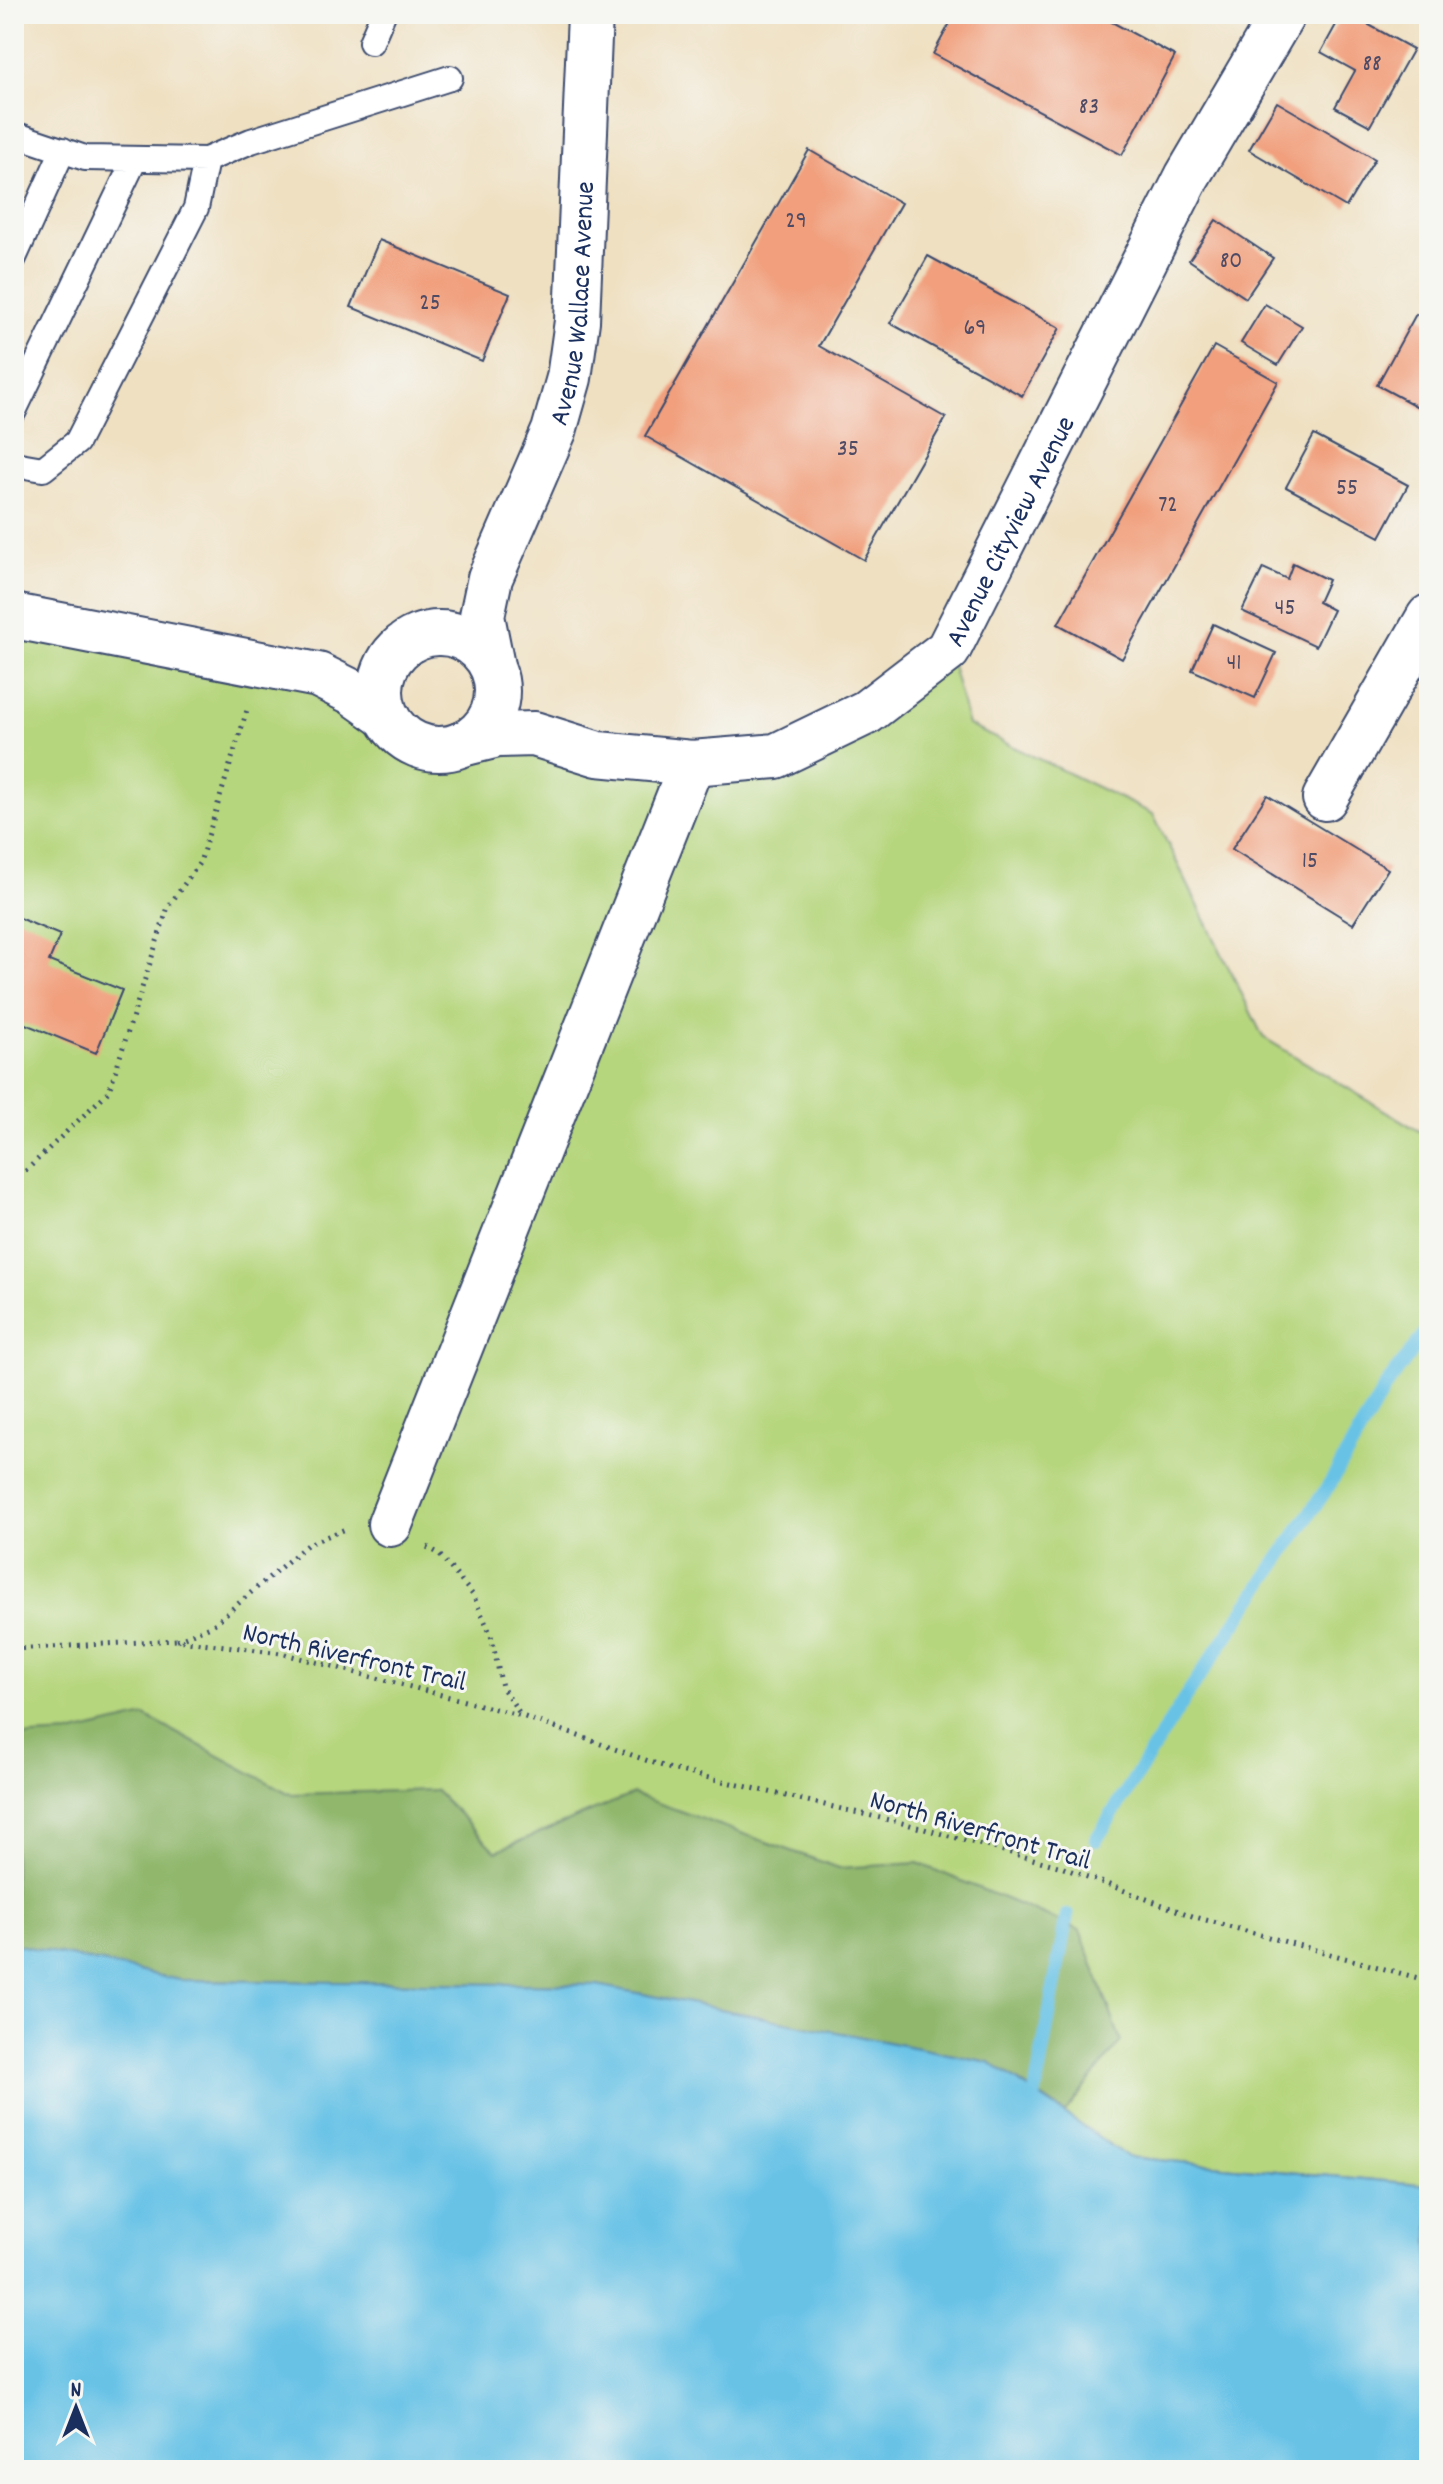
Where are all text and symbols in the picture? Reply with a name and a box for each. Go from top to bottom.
house number: 88 [1362,48,1382,82]
house number: 83 [1079,91,1099,125]
street label: Avenue Wallace Avenue [542,181,608,431]
house number: 29 [785,205,807,239]
house number: 80 [1220,245,1242,279]
house number: 25 [419,287,441,321]
house number: 69 [964,312,986,346]
street label: Avenue Cityview Avenue [938,410,1088,655]
house number: 35 [837,433,859,467]
house number: 55 [1336,472,1358,506]
house number: 72 [1158,489,1178,523]
house number: 45 [1274,592,1296,626]
house number: 41 [1226,647,1242,681]
house number: 15 [1302,845,1318,879]
street label: North Riverfront Trail [238,1615,470,1705]
street label: North Riverfront Trail [864,1782,1095,1884]
north arrow [36,2368,116,2448]
text: N [71,2376,82,2407]

